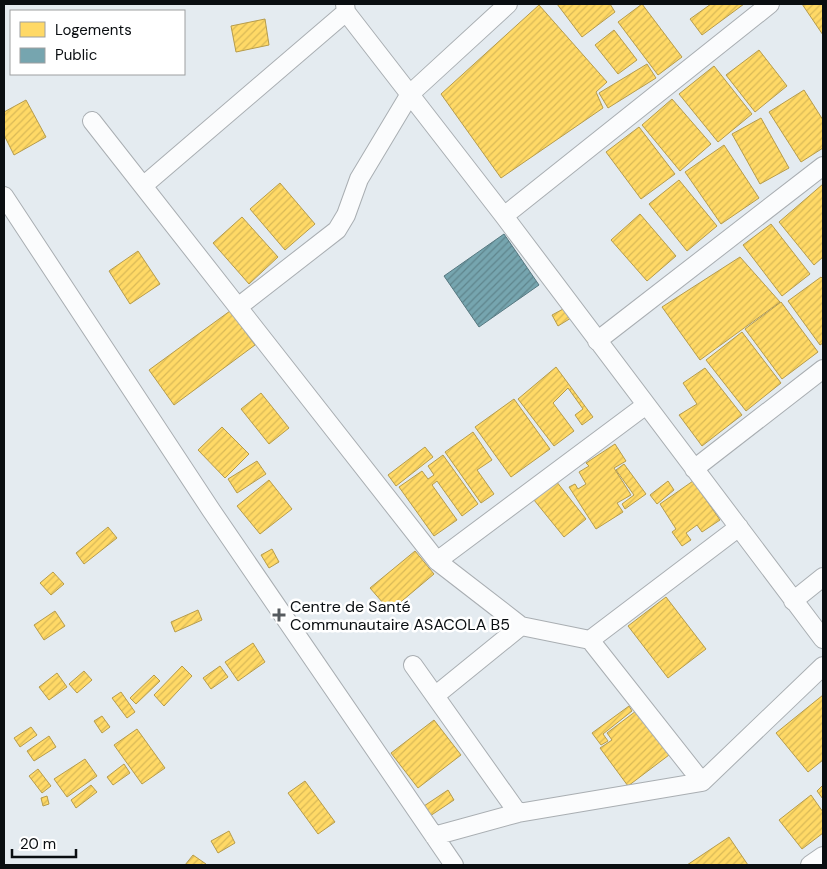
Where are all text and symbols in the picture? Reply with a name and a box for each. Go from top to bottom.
legend [10,10,185,75]
text: Logements [55,20,132,40]
text: Public [55,45,97,65]
place label: Centre de Santé Communautaire ASACOLA B5 [290,596,510,635]
marker: Centre de Santé Communautaire ASACOLA B5 [272,608,286,622]
scale bar [12,826,76,858]
text: 20 m [20,834,56,854]

